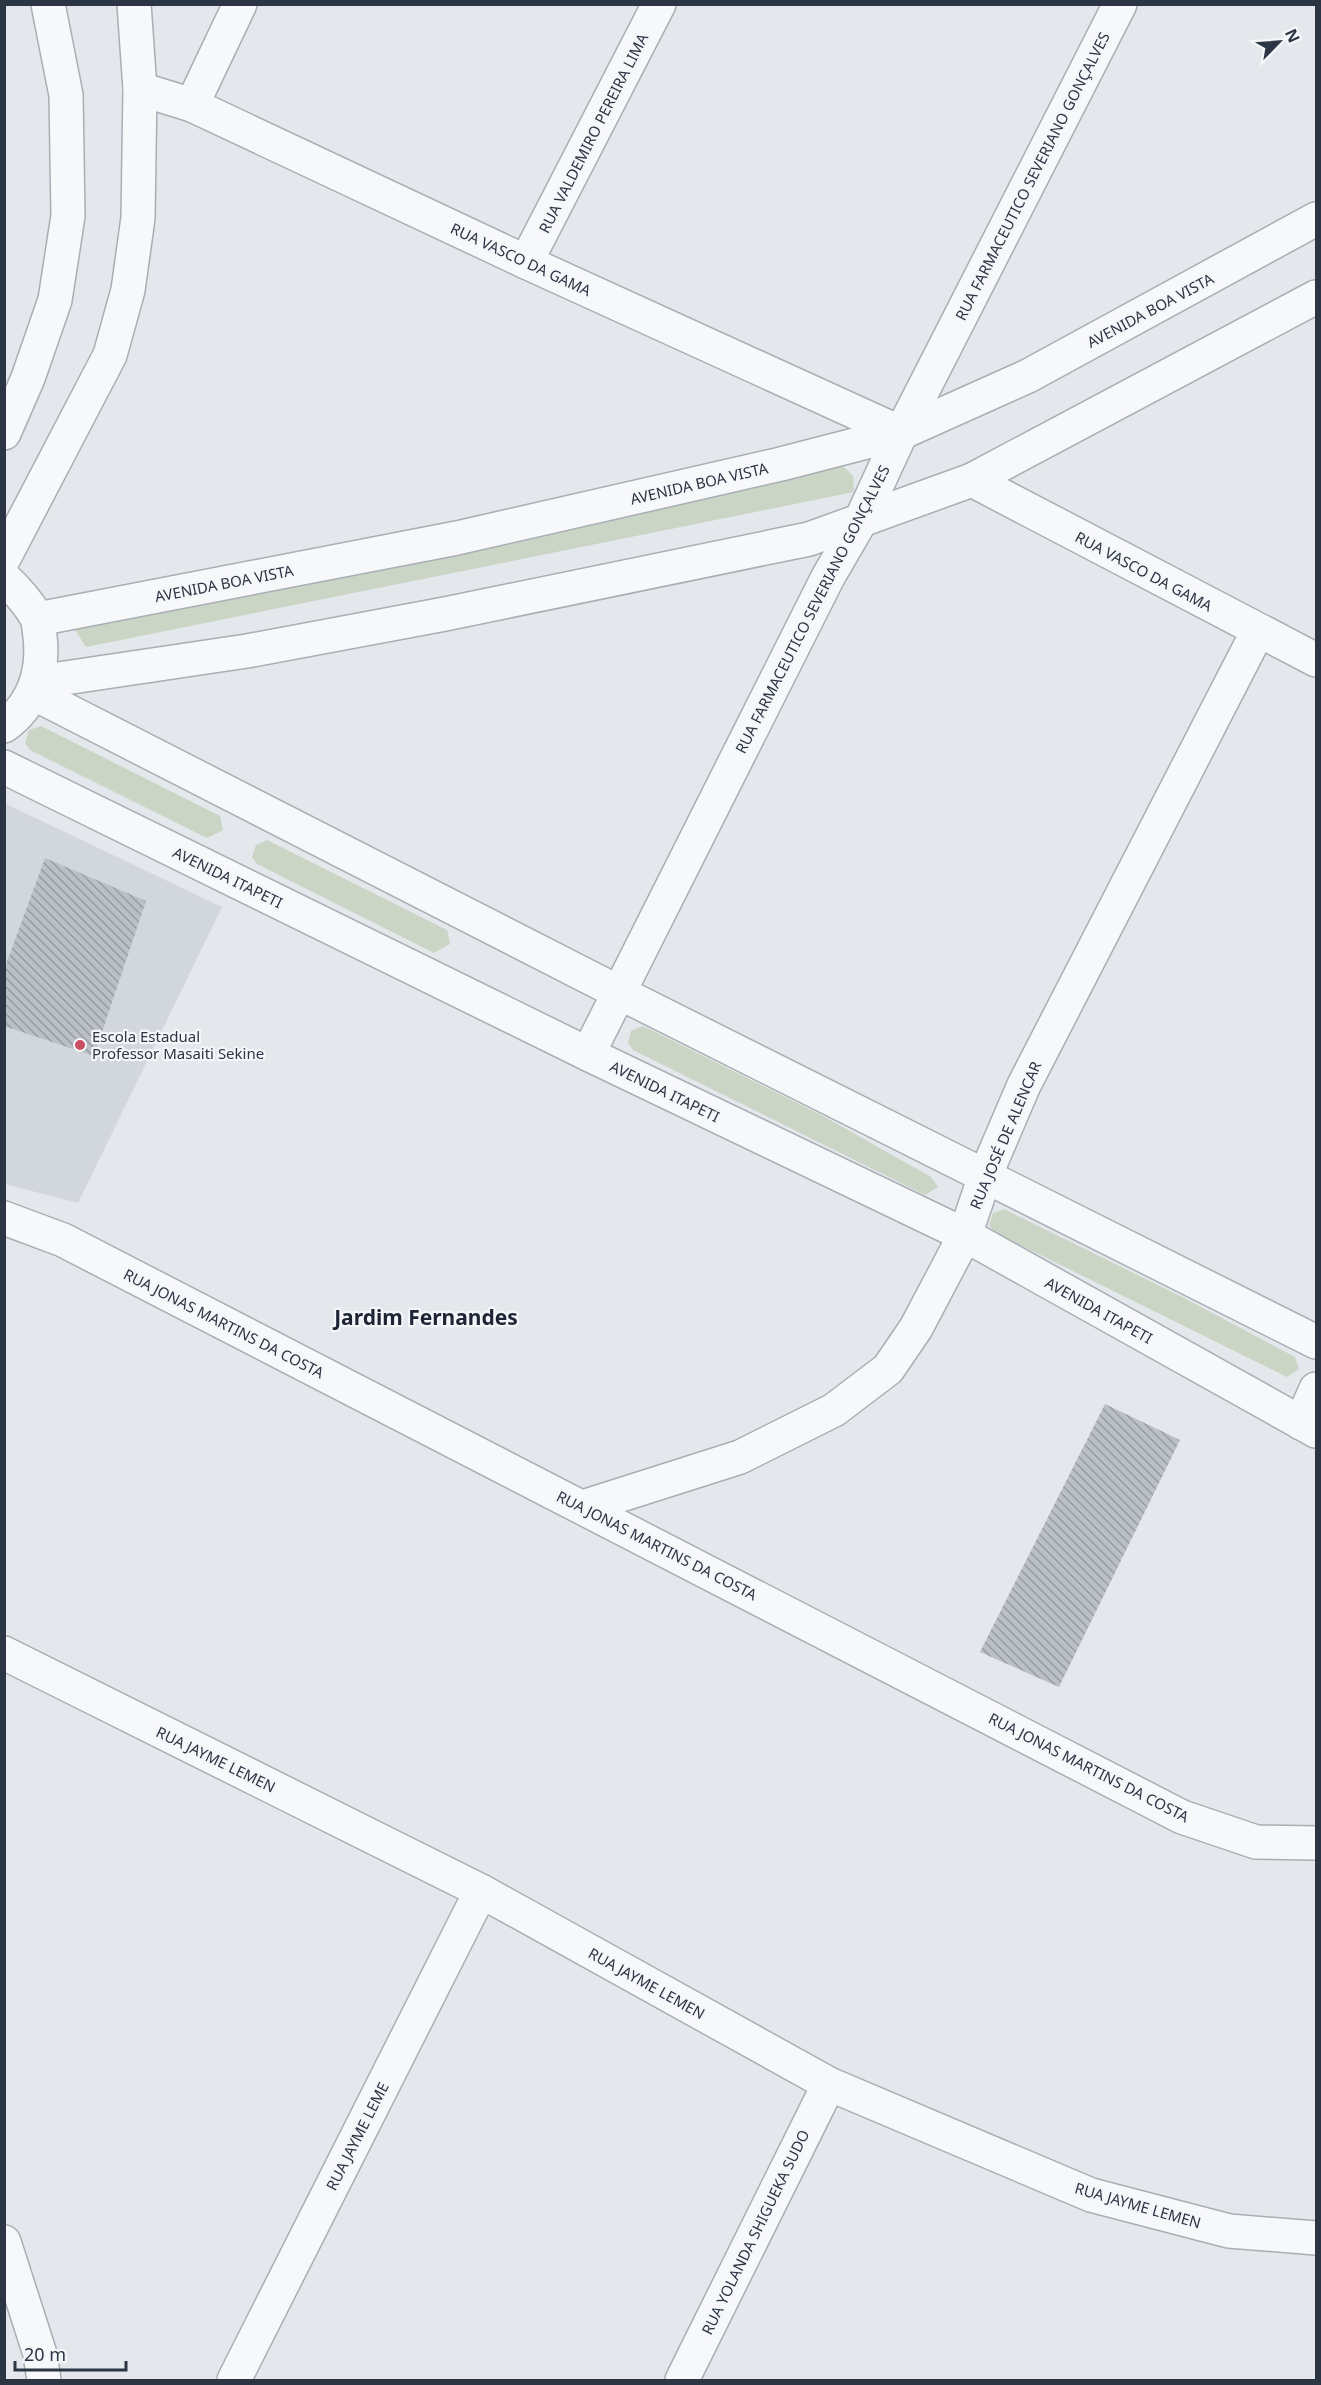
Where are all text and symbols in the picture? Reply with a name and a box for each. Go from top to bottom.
north arrow [1249,12,1309,72]
text: N [1280,25,1305,46]
street label: RUA FARMACEUTICO SEVERIANO GONÇALVES [950,28,1114,324]
street label: RUA VALDEMIRO PEREIRA LIMA [534,29,652,236]
street label: RUA VASCO DA GAMA [448,218,595,300]
street label: AVENIDA BOA VISTA [1083,268,1217,352]
street label: AVENIDA BOA VISTA [628,457,770,509]
street label: RUA FARMACEUTICO SEVERIANO GONÇALVES [730,461,894,757]
street label: RUA VASCO DA GAMA [1072,526,1216,616]
street label: AVENIDA BOA VISTA [153,560,295,606]
street label: AVENIDA ITAPETI [170,842,286,912]
place label: Escola Estadual Professor Masaiti Sekine [92,1026,264,1063]
marker: Escola Estadual Professor Masaiti Sekine [73,1038,87,1052]
street label: AVENIDA ITAPETI [607,1056,723,1126]
street label: RUA JOSÉ DE ALENCAR [965,1057,1045,1212]
street label: RUA JONAS MARTINS DA COSTA [120,1264,328,1383]
street label: AVENIDA ITAPETI [1042,1272,1156,1348]
district label: Jardim Fernandes [332,1303,518,1331]
street label: RUA JONAS MARTINS DA COSTA [553,1486,761,1605]
street label: RUA JONAS MARTINS DA COSTA [985,1708,1193,1827]
street label: RUA JAYME LEMEN [153,1721,279,1797]
street label: RUA JAYME LEMEN [585,1943,709,2023]
street label: RUA JAYME LEME [321,2078,393,2194]
street label: RUA YOLANDA SHIGUEKA SUDO [697,2126,813,2338]
street label: RUA JAYME LEMEN [1073,2177,1203,2233]
scale bar [15,2334,126,2372]
text: 20 m [24,2342,66,2366]

